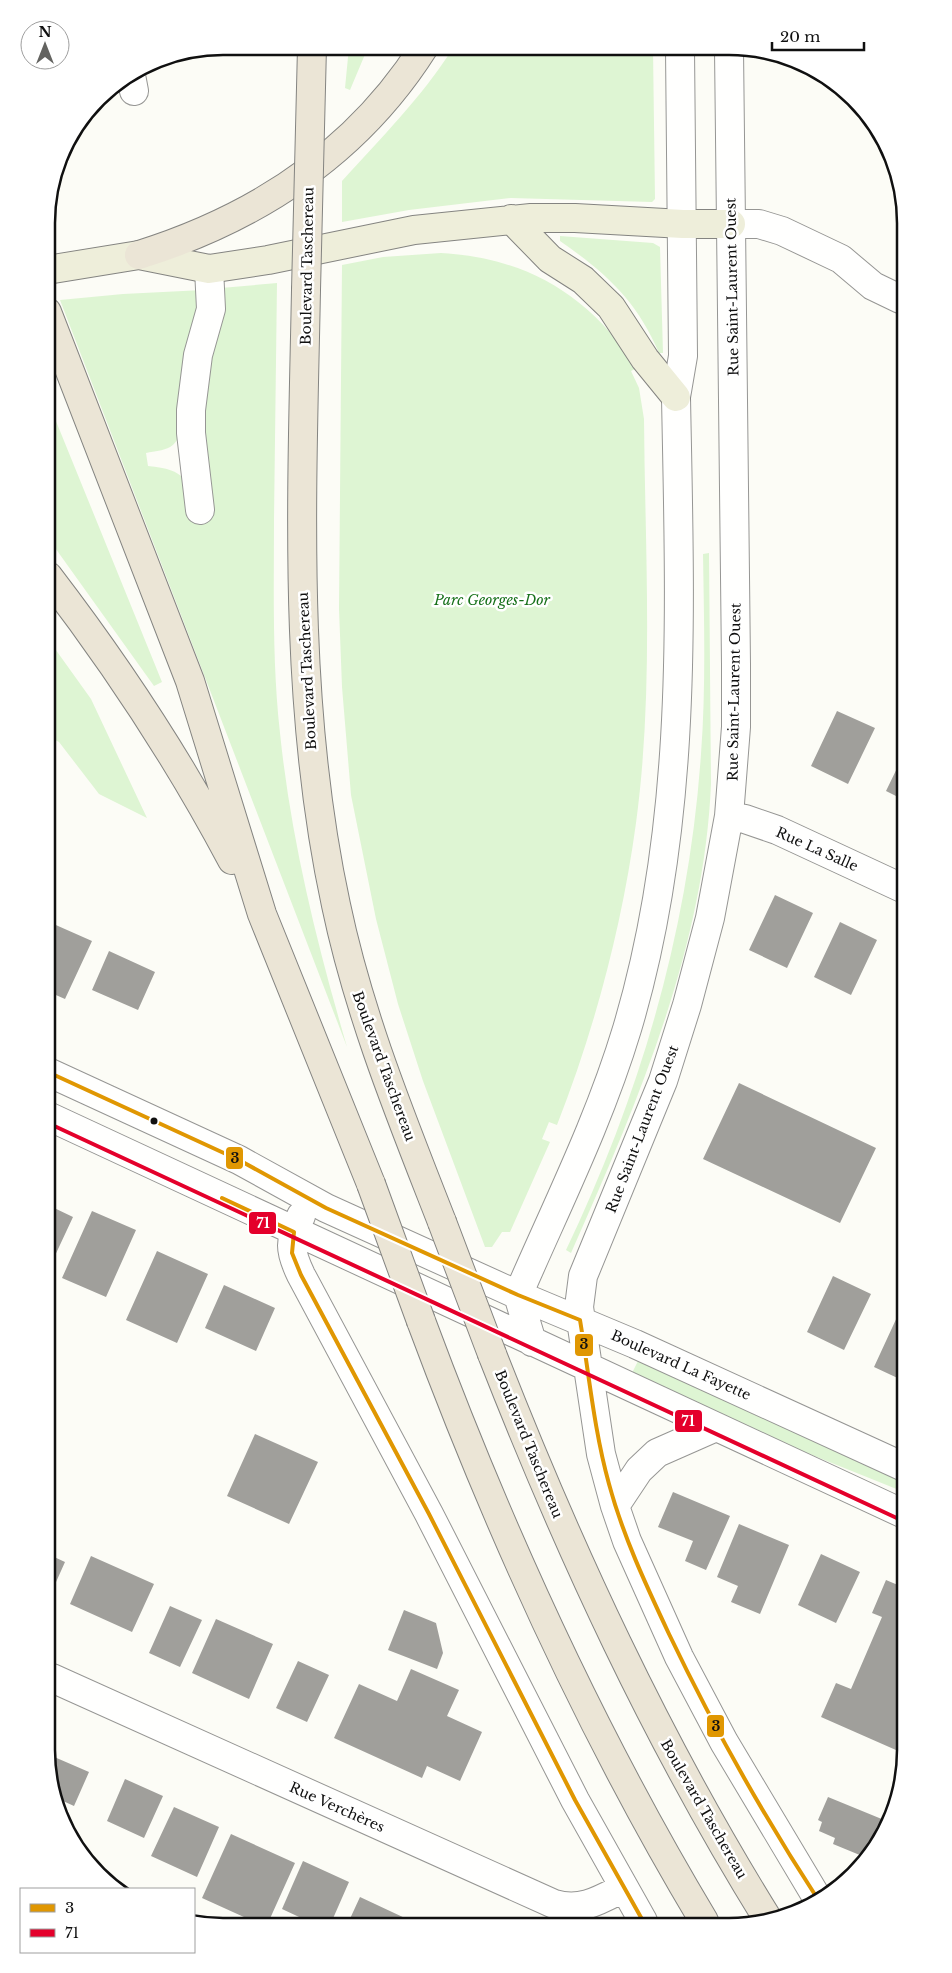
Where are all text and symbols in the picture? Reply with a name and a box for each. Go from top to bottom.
north arrow [20,20,70,70]
scale bar [772,20,864,52]
text: N [38,23,52,41]
text: 20 m [780,27,820,46]
street label: Boulevard Taschereau [297,186,317,345]
street label: Rue Saint-Laurent Ouest [721,197,743,376]
street label: Boulevard Taschereau [294,591,320,750]
park label: Parc Georges-Dor [433,591,550,609]
street label: Rue Saint-Laurent Ouest [723,602,745,781]
street label: Rue La Salle [773,823,861,875]
street label: Boulevard Taschereau [348,989,420,1144]
street label: Rue Saint-Laurent Ouest [602,1042,683,1215]
unlabelled marker [149,1116,159,1126]
line badge: 3 [225,1146,244,1170]
text: 3 [231,1149,240,1167]
line badge: 71 [248,1211,277,1235]
text: 71 [256,1214,270,1232]
street label: Boulevard La Fayette [608,1326,754,1404]
line badge: 3 [574,1333,594,1357]
text: 3 [580,1335,589,1353]
street label: Boulevard Taschereau [491,1367,567,1521]
line badge: 71 [674,1409,703,1433]
text: 71 [681,1412,695,1430]
line badge: 3 [706,1714,725,1738]
text: 3 [712,1717,721,1735]
street label: Boulevard Taschereau [657,1736,752,1883]
street label: Rue Verchères [287,1778,387,1836]
legend [20,1888,195,1953]
text: 3 [65,1898,74,1917]
text: 71 [65,1923,79,1942]

